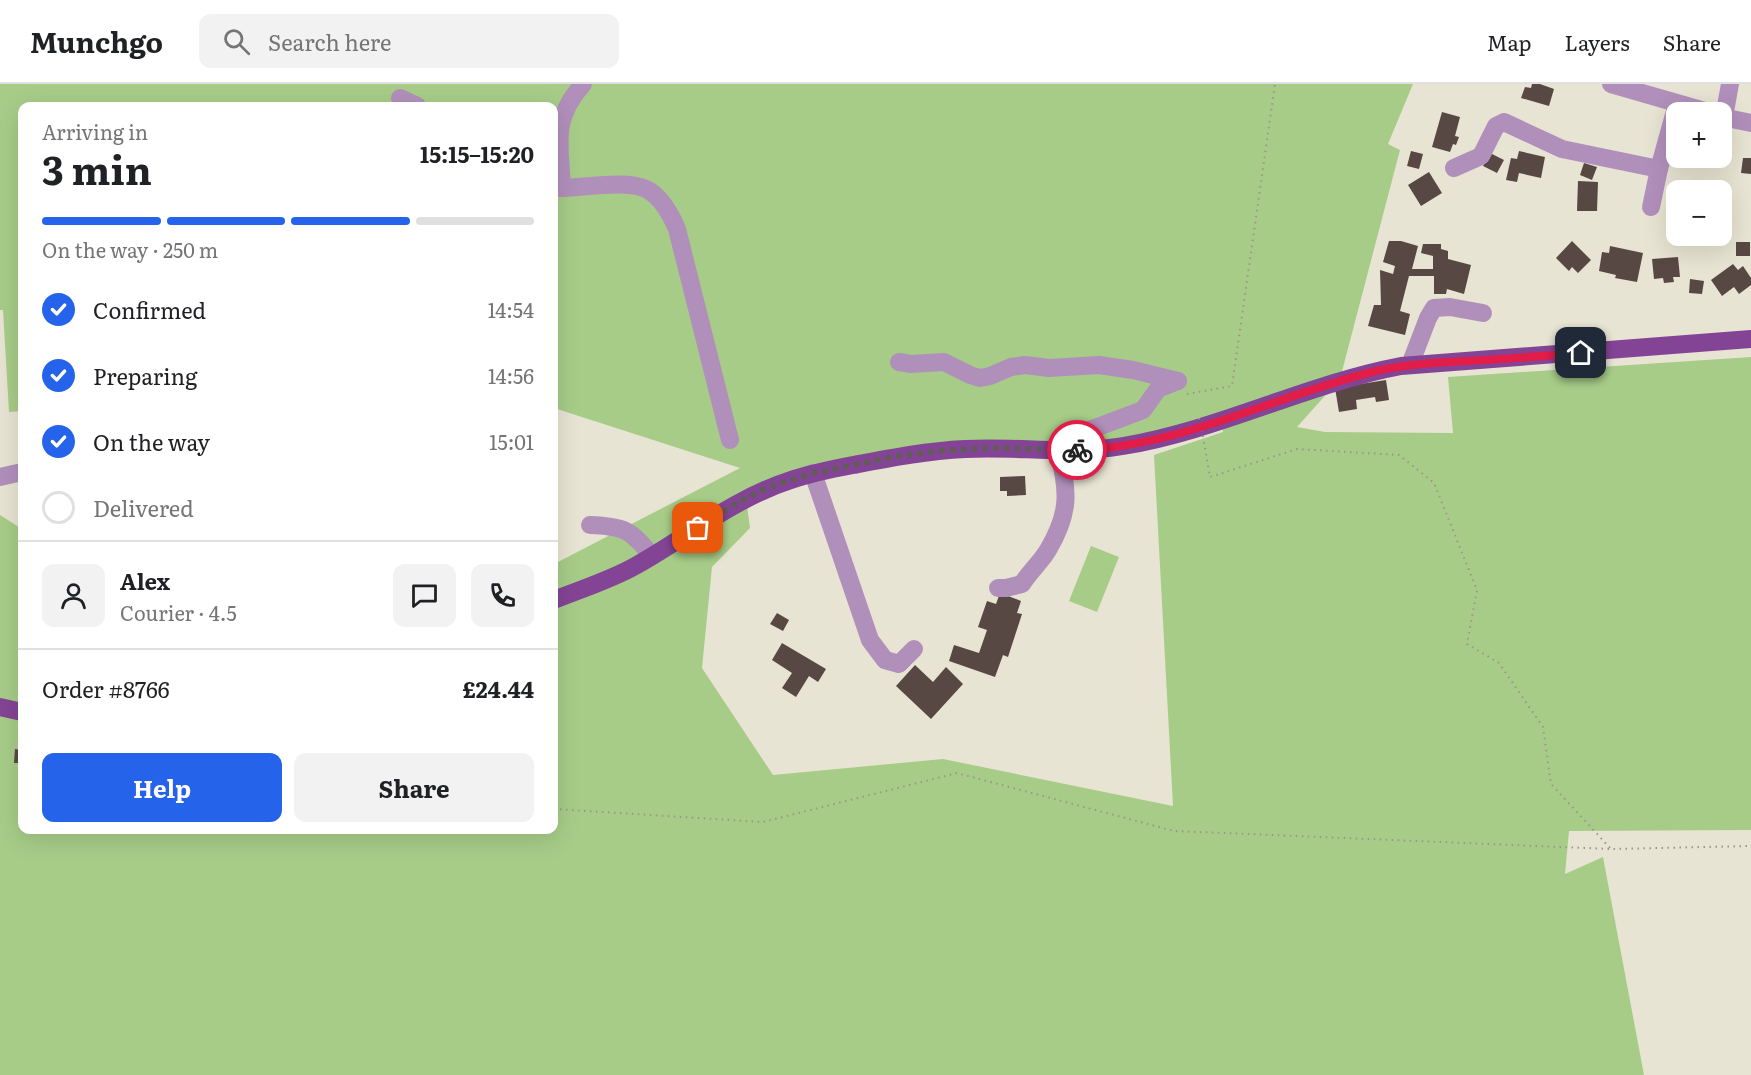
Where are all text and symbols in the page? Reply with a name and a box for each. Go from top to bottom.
search box [199,14,619,68]
text: Munchgo [30,20,163,62]
icon: search [220,25,253,58]
text: Search here [268,25,391,58]
text: Map [1487,26,1532,57]
text: Layers [1565,26,1630,57]
text: Share [1663,26,1721,57]
map controls [1666,102,1732,246]
button: + [1666,102,1732,168]
text: Arriving in [42,116,148,146]
text: 15:15–15:20 [420,137,534,170]
text: 3 min [42,139,152,197]
button: − [1666,180,1732,246]
text: On the way · 250 m [42,234,218,264]
icon: check [42,293,75,326]
text: Confirmed [93,293,206,326]
text: 14:54 [488,294,534,324]
pin [1555,327,1606,378]
icon: home [1564,336,1597,369]
icon: check [42,359,75,392]
text: Preparing [93,359,197,392]
text: 14:56 [488,360,534,390]
courier [1047,420,1107,480]
icon: check [42,425,75,458]
text: On the way [93,425,210,458]
text: 15:01 [489,426,534,456]
icon: bike [1061,434,1094,467]
text: Delivered [93,491,194,524]
pin [672,502,723,553]
icon: bag [681,511,714,544]
button: person [42,564,105,627]
text: Alex [120,564,170,597]
button: chat [393,564,456,627]
button: phone [471,564,534,627]
text: Courier · 4.5 [120,597,237,627]
text: Order #8766 [42,672,170,705]
text: £24.44 [463,672,534,705]
button: Help [42,753,282,822]
button: Share [294,753,534,822]

